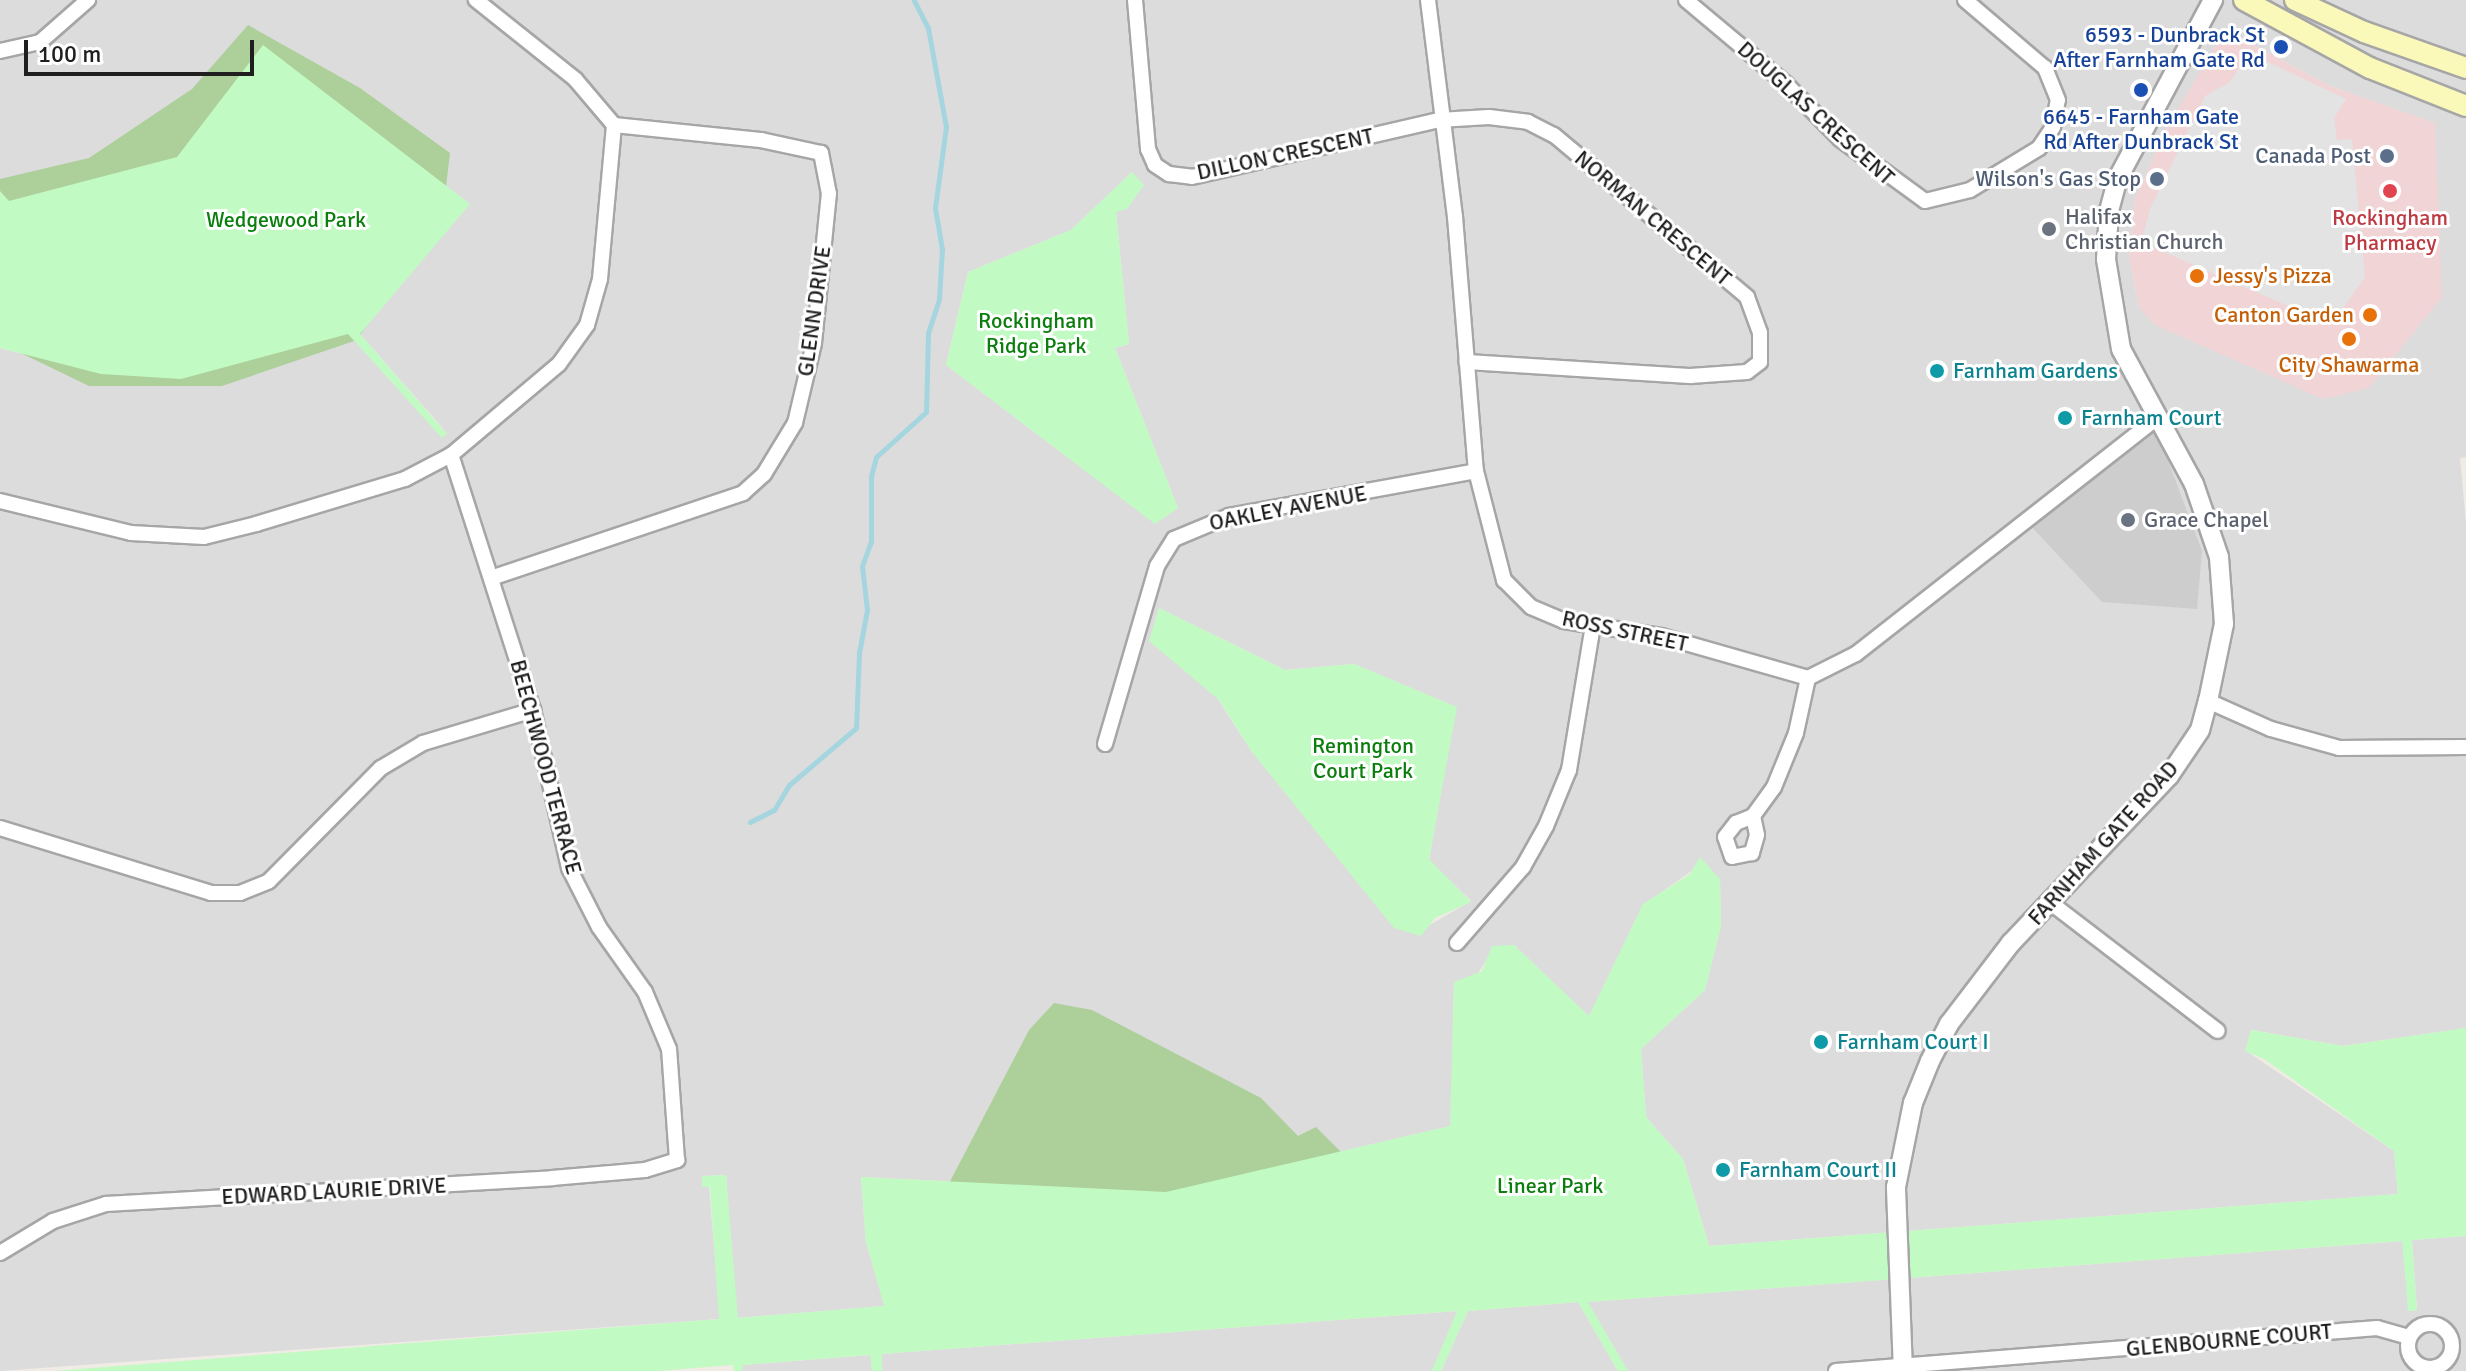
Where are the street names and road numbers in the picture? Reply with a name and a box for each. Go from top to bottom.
street label: DOUGLAS CRESCENT [1732,36,1900,190]
street label: DILLON CRESCENT [1194,122,1376,186]
street label: NORMAN CRESCENT [1569,145,1737,291]
street label: GLENN DRIVE [792,244,836,378]
street label: OAKLEY AVENUE [1207,480,1369,536]
street label: ROSS STREET [1560,605,1690,657]
street label: BEECHWOOD TERRACE [505,657,587,877]
street label: FARNHAM GATE ROAD [2022,755,2184,931]
street label: EDWARD LAURIE DRIVE [221,1172,447,1210]
street label: GLENBOURNE COURT [2125,1318,2333,1362]

